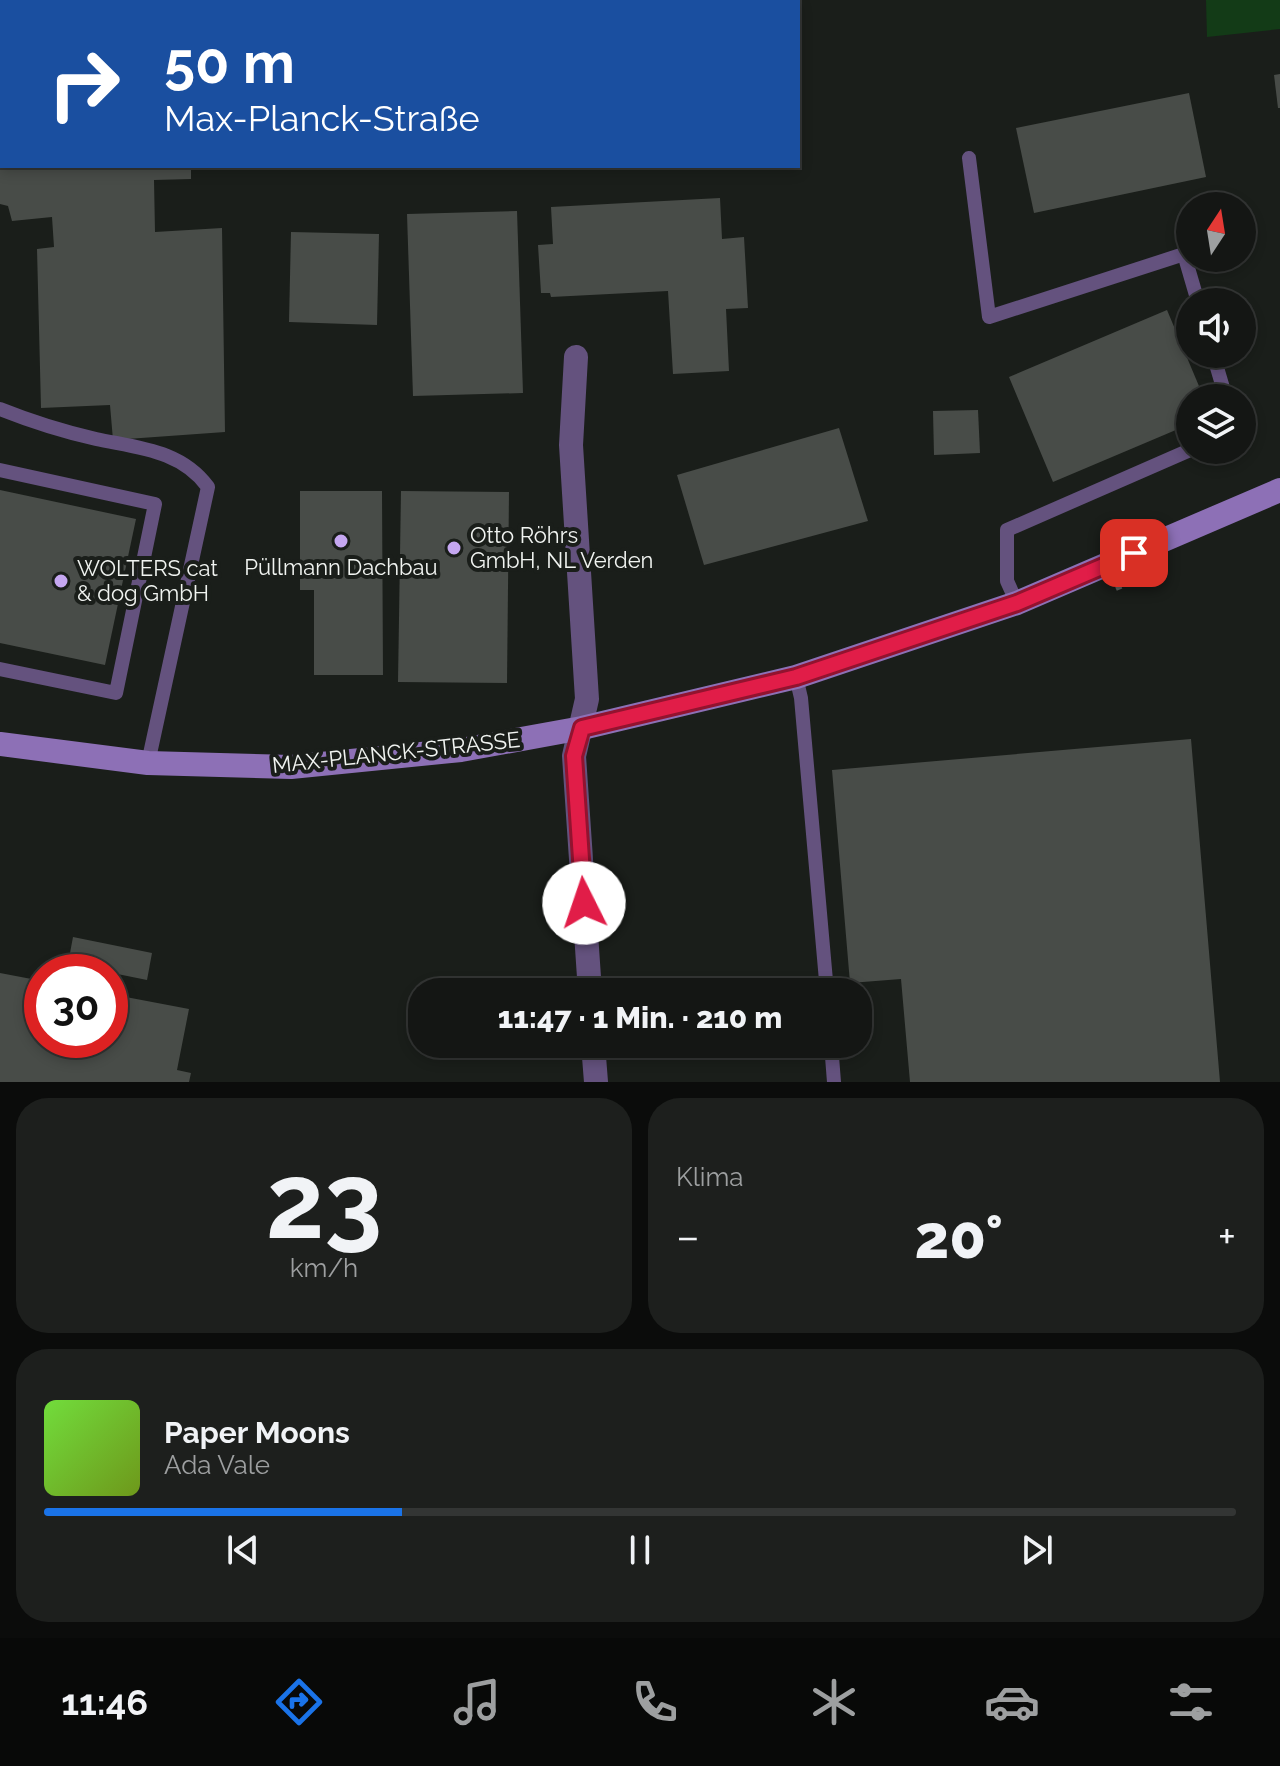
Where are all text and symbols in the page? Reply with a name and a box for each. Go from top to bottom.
text: 50 m [164,30,295,96]
icon: right [32,32,136,136]
text: Max-Planck-Straße [164,97,480,139]
north arrow [1176,192,1256,272]
map controls [1176,192,1256,464]
button: sound [1176,288,1256,368]
button: layers [1176,384,1256,464]
pin [1100,519,1168,587]
place label: Otto Röhrs GmbH, NL Verden [470,522,653,573]
icon: arrive [1112,531,1156,575]
marker: Püllmann Dachbau [332,532,350,550]
marker: Otto Röhrs GmbH, NL Verden [445,539,463,557]
place label: Püllmann Dachbau [244,554,438,580]
place label: WOLTERS cat & dog GmbH [77,555,218,606]
marker: WOLTERS cat & dog GmbH [52,572,70,590]
street label: MAX-PLANCK-STRASSE [271,726,521,778]
position arrow [542,861,626,945]
speed limit sign: 30 [24,954,128,1058]
text: 11:47 · 1 Min. · 210 m [498,1000,782,1035]
text: 23 [266,1140,382,1262]
text: Klima [676,1162,744,1192]
text: 20° [915,1202,1003,1272]
text: − [676,1211,700,1262]
text: + [1218,1211,1236,1262]
text: km/h [290,1253,358,1283]
text: Paper Moons [164,1415,350,1450]
text: Ada Vale [164,1450,270,1480]
icon: previous [221,1528,265,1572]
icon: pause [618,1528,662,1572]
icon: next [1015,1528,1059,1572]
icon: directions [271,1674,327,1730]
icon: music [449,1674,505,1730]
icon: phone [627,1674,683,1730]
icon: climate [806,1674,862,1730]
icon: car [984,1674,1040,1730]
icon: filters [1163,1674,1219,1730]
text: 11:46 [61,1681,148,1723]

